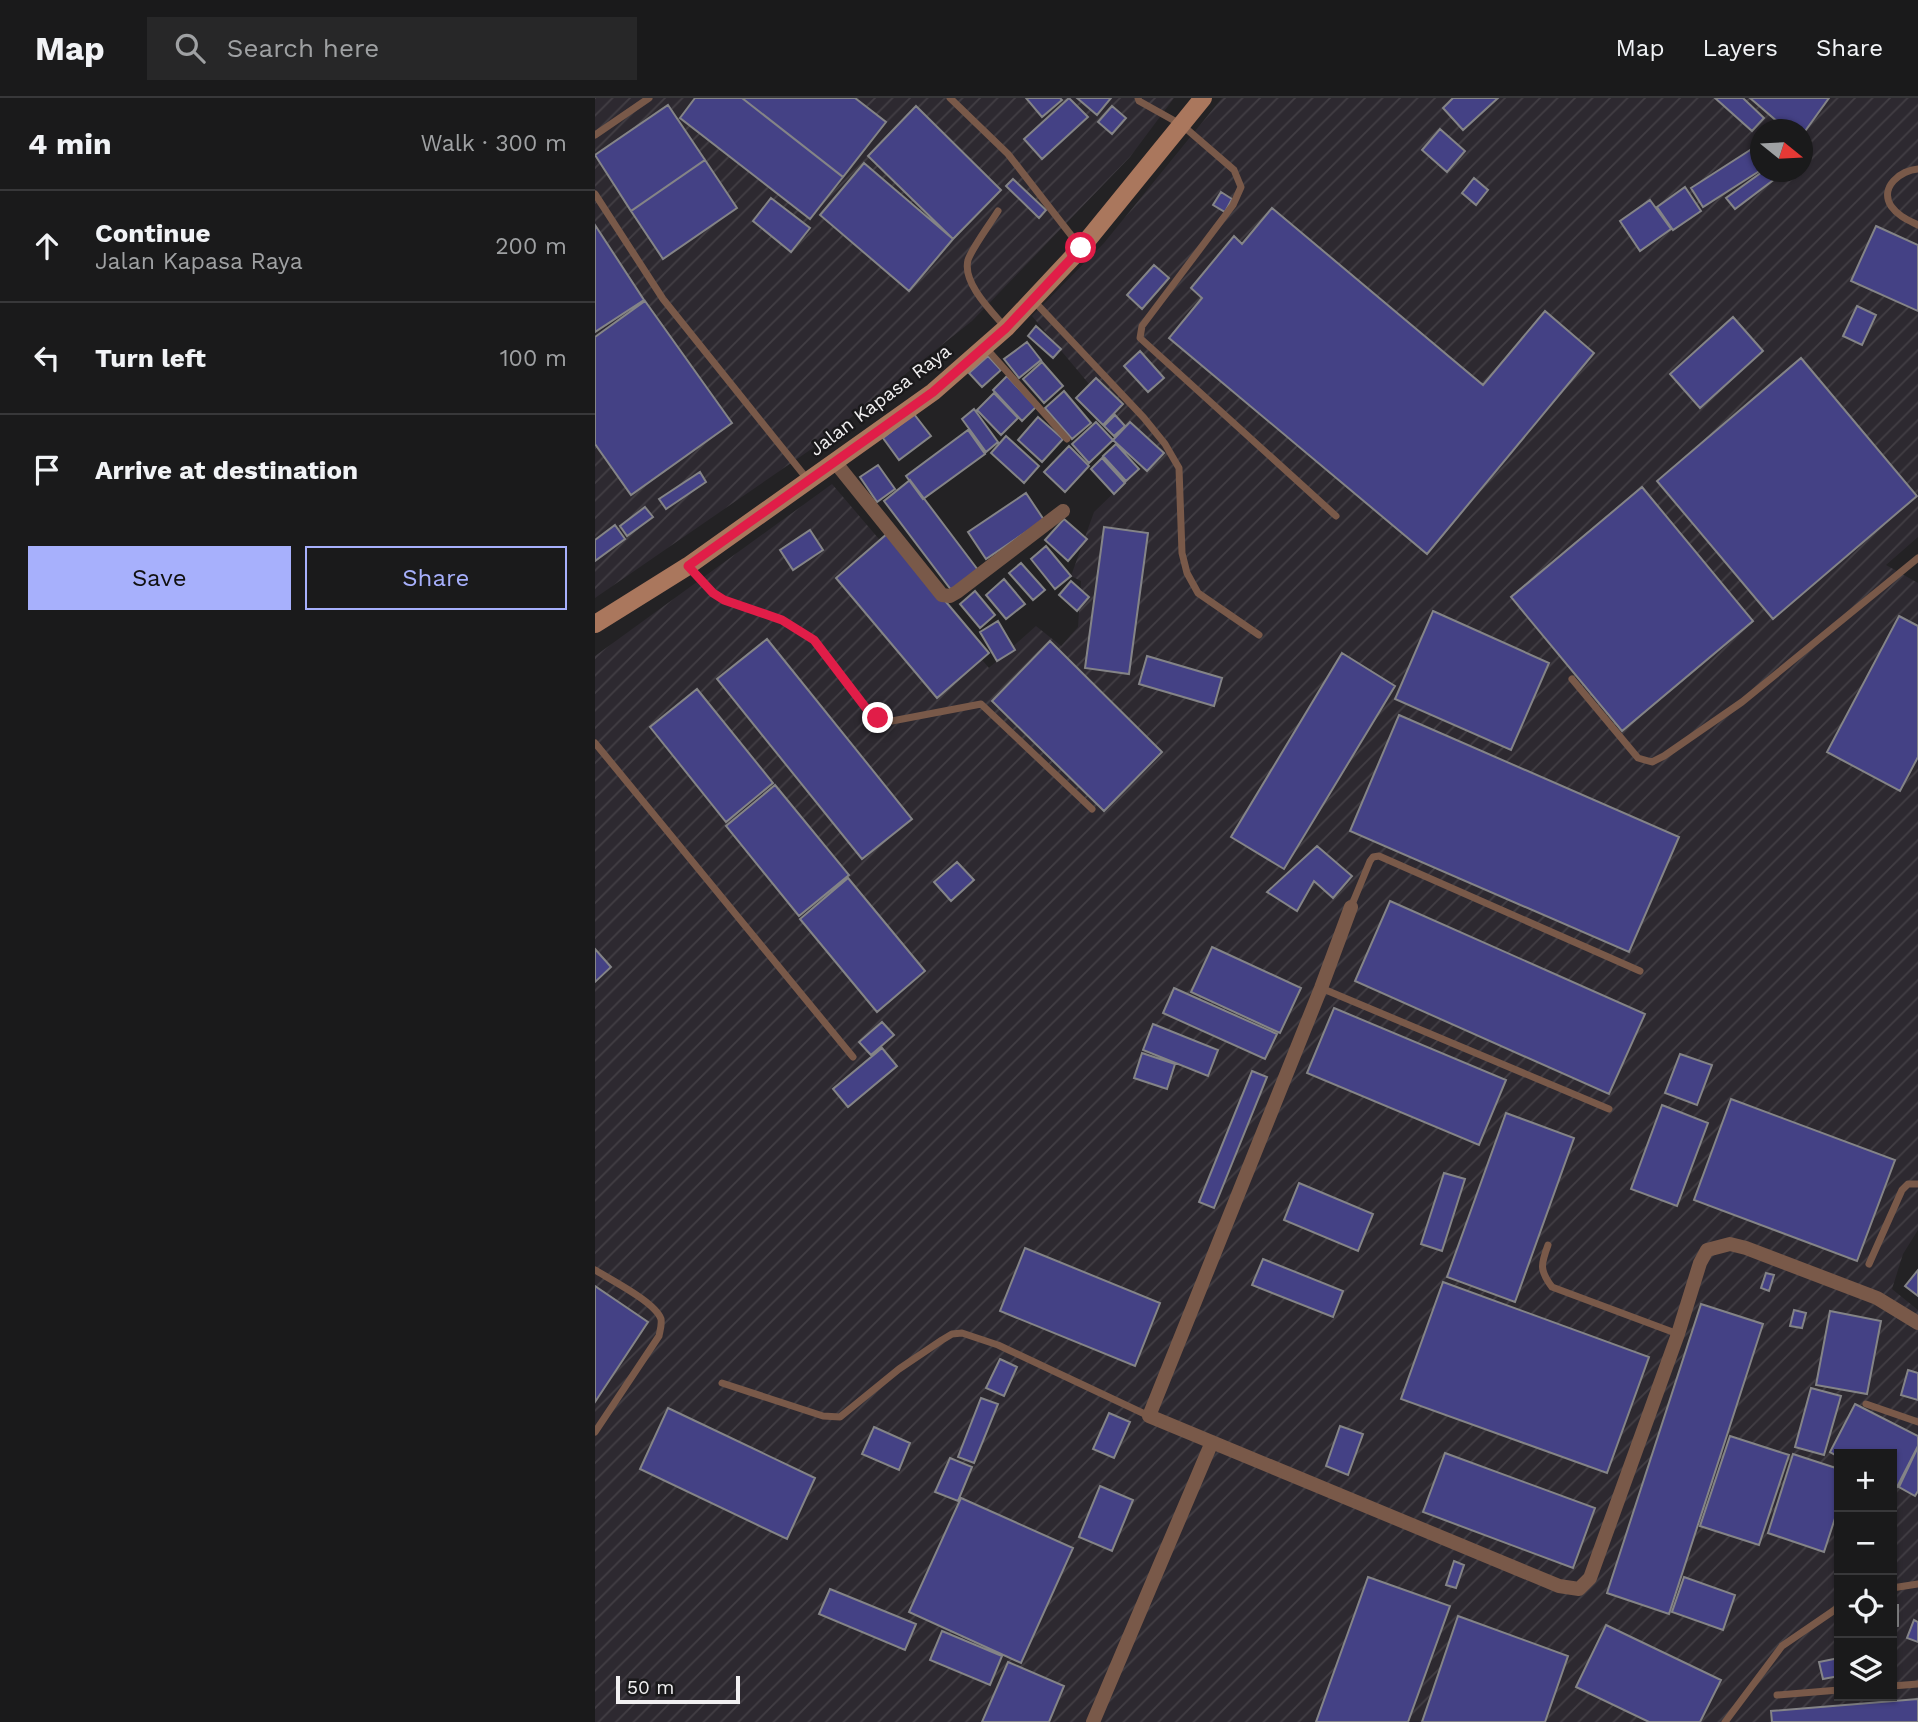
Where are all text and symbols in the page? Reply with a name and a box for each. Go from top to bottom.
search box [147,17,637,80]
text: Map [35,29,105,68]
icon: search [171,29,209,67]
text: Search here [227,33,379,63]
text: Map [1616,34,1664,62]
text: Layers [1702,34,1778,62]
text: Share [1816,34,1883,62]
north arrow [1750,119,1813,182]
text: 4 min [28,126,112,161]
text: Walk · 300 m [421,130,567,157]
text: Continue [95,218,211,248]
icon: ahead [28,227,66,265]
route start [1065,232,1096,263]
text: 200 m [495,233,567,260]
text: Jalan Kapasa Raya [95,248,303,275]
icon: left [28,339,66,377]
street label: Jalan Kapasa Raya [805,339,956,461]
text: Turn left [95,343,206,373]
text: 100 m [500,345,567,372]
icon: arrive [28,451,66,489]
text: Arrive at destination [95,455,358,485]
button: Save [28,546,291,610]
button: Share [305,546,567,610]
route end [862,702,893,733]
map controls [1834,1449,1897,1701]
button: + [1834,1449,1897,1512]
button: − [1834,1512,1897,1575]
button: locate [1834,1575,1897,1638]
button: layers [1834,1638,1897,1701]
scale bar [616,1673,740,1705]
text: 50 m [627,1676,674,1699]

